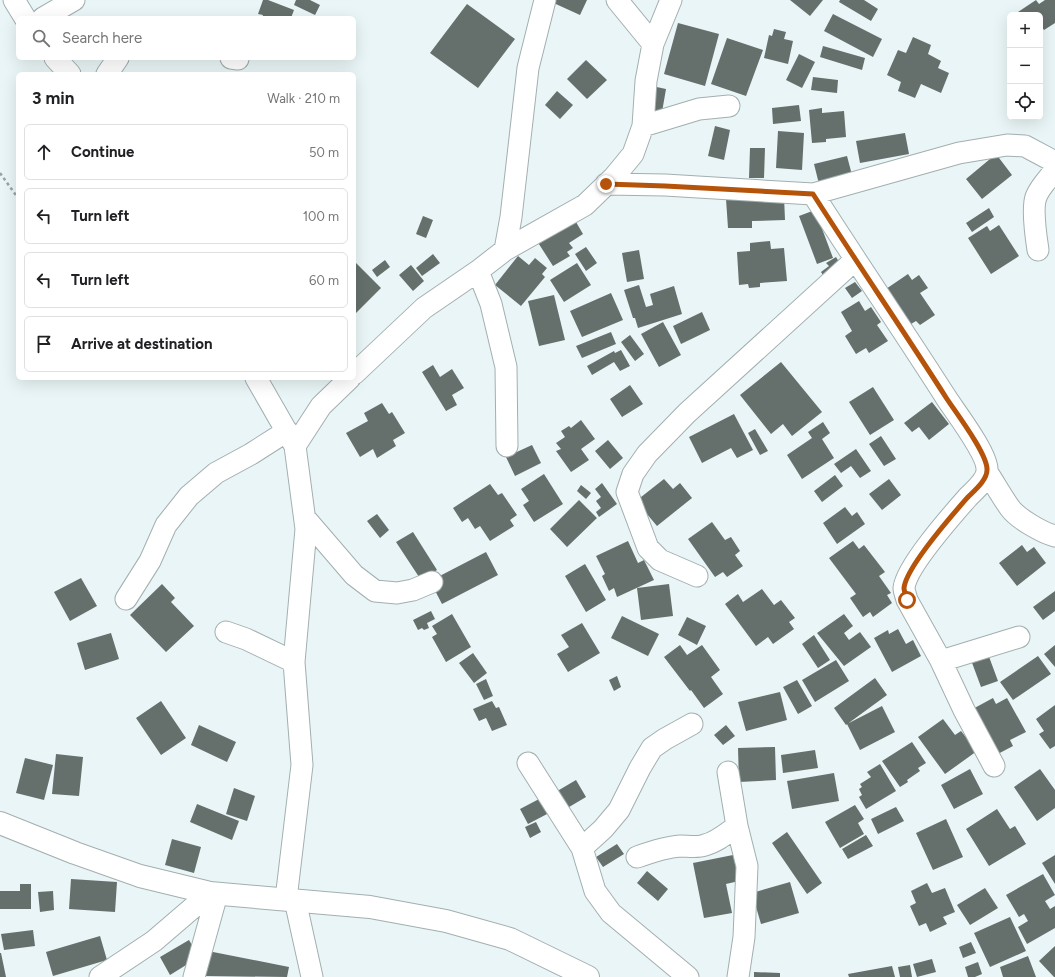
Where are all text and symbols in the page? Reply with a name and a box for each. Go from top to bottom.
map controls [1007,12,1043,120]
button: + [1007,12,1043,48]
search box [16,16,356,60]
icon: search [30,27,52,49]
text: Search here [62,29,142,47]
button: − [1007,48,1043,84]
button: locate [1007,84,1043,120]
text: 3 min [32,88,74,108]
text: Walk · 210 m [267,91,340,106]
icon: ahead [33,141,55,163]
text: Continue [71,143,134,161]
text: 50 m [309,145,339,160]
route end [597,175,615,193]
icon: left [33,205,55,227]
text: Turn left [71,207,129,225]
text: 100 m [303,209,339,224]
icon: left [33,269,55,291]
text: Turn left [71,271,129,289]
text: 60 m [309,273,339,288]
icon: arrive [33,333,55,355]
text: Arrive at destination [71,335,212,353]
route start [898,591,916,609]

